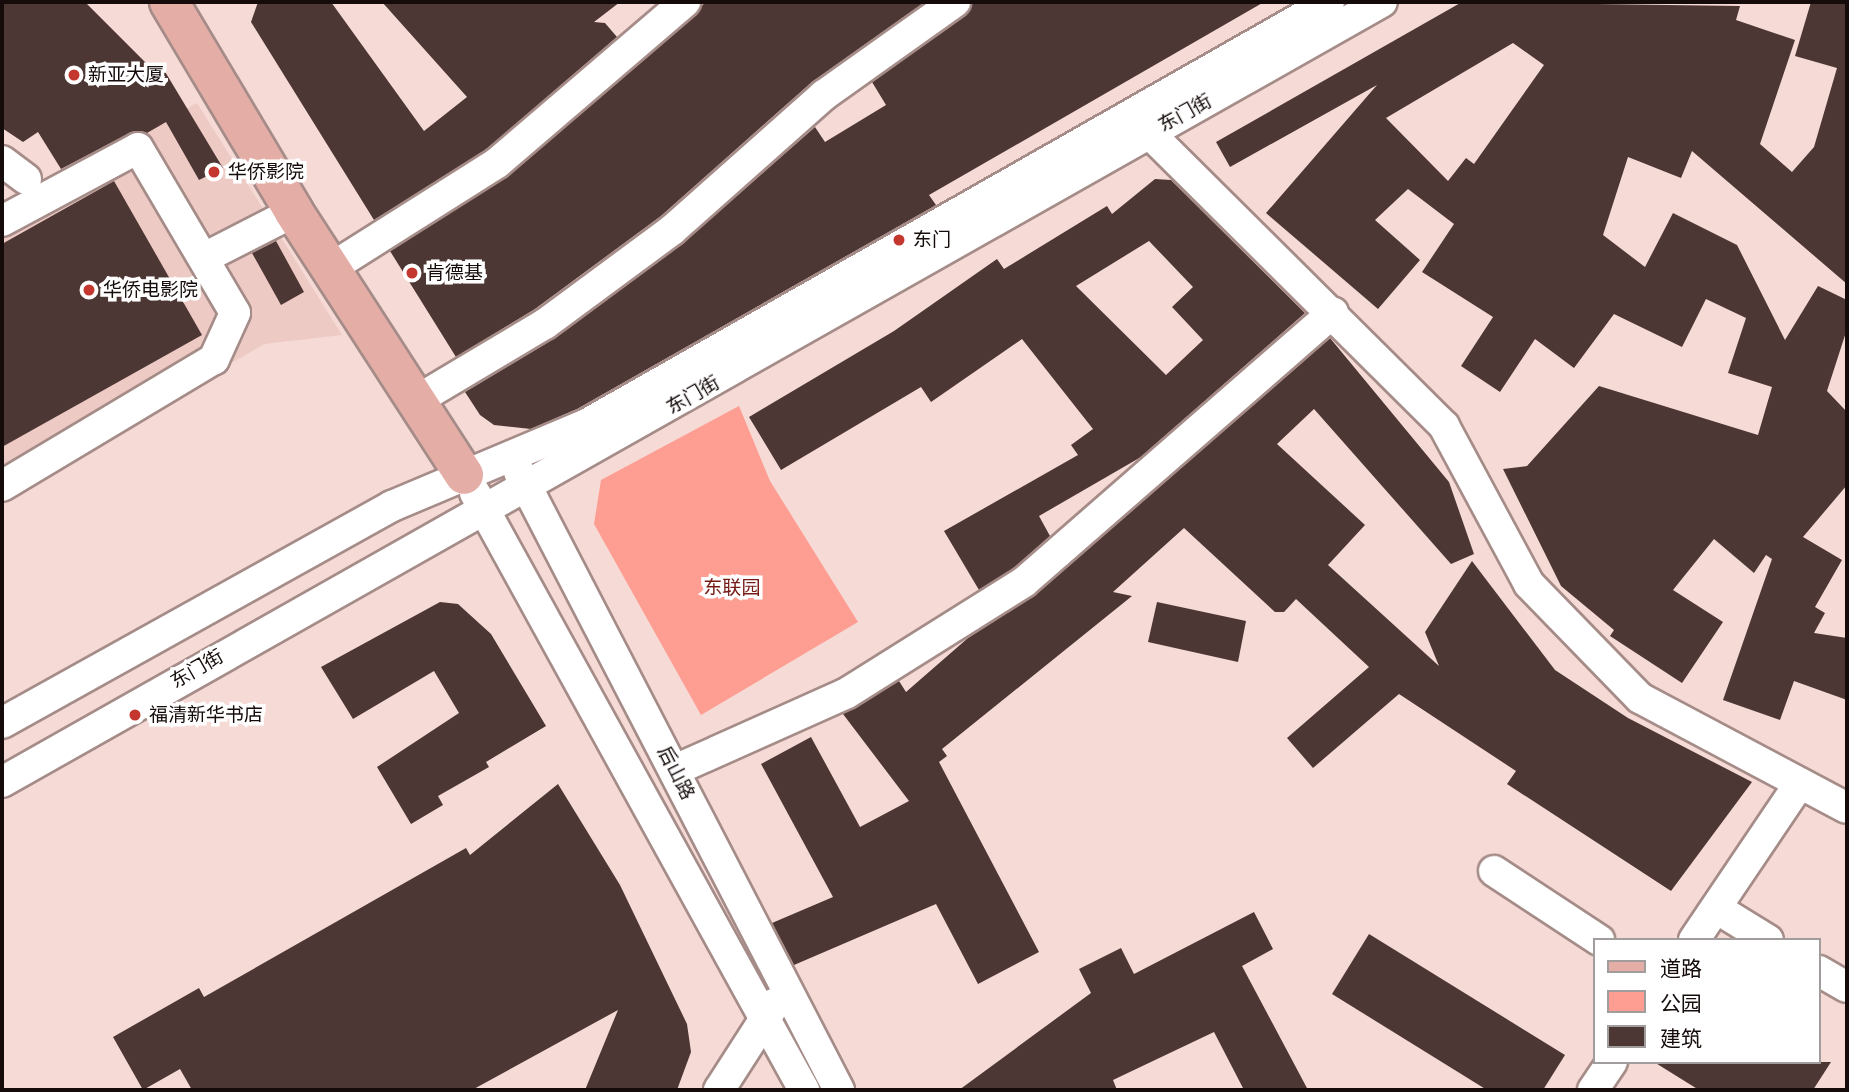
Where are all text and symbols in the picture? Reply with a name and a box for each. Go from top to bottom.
place label: 新亚大厦 [88,64,164,86]
marker: 新亚大厦 [66,67,82,83]
street label: 东门街 [1155,89,1215,137]
place label: 华侨影院 [228,161,304,183]
marker: 华侨影院 [206,164,222,180]
place label: 东门 [913,229,951,251]
marker: 东门 [891,232,907,248]
place label: 肯德基 [426,262,483,284]
marker: 肯德基 [404,265,420,281]
place label: 华侨电影院 [103,279,198,301]
marker: 华侨电影院 [81,282,97,298]
street label: 东门街 [663,371,723,419]
park label: 东联园 [704,577,760,599]
street label: 东门街 [167,645,227,693]
place label: 福清新华书店 [149,704,263,726]
marker: 福清新华书店 [127,707,143,723]
street label: 后山路 [653,742,699,804]
legend [1594,938,1821,1064]
text: 道路 [1660,955,1702,982]
text: 公园 [1660,990,1702,1017]
text: 建筑 [1660,1025,1702,1052]

